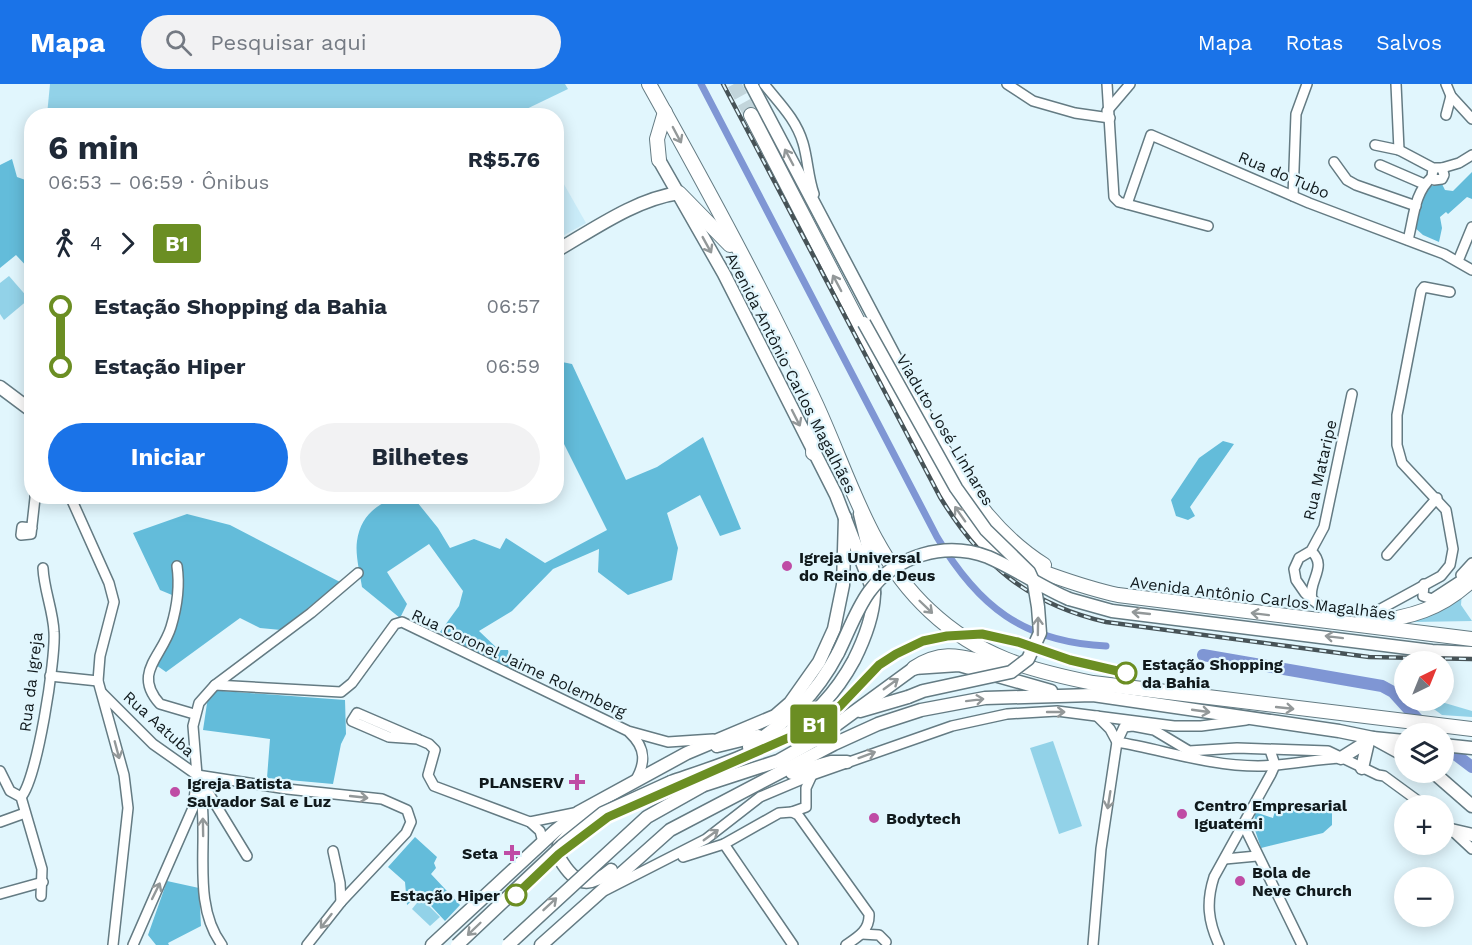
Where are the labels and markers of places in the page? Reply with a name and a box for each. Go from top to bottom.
place label: Igreja Universal do Reino de Deus [799,548,936,585]
marker: Igreja Universal do Reino de Deus [780,559,794,573]
place label: Estação Shopping da Bahia [1142,655,1283,692]
marker: Estação Shopping da Bahia [1115,662,1137,684]
place label: PLANSERV [479,773,564,792]
marker: PLANSERV [568,773,586,791]
place label: Igreja Batista Salvador Sal e Luz [187,774,331,811]
marker: Igreja Batista Salvador Sal e Luz [168,785,182,799]
place label: Centro Empresarial Iguatemi [1194,796,1348,833]
marker: Centro Empresarial Iguatemi [1175,807,1189,821]
place label: Bodytech [886,809,961,828]
marker: Bodytech [867,811,881,825]
place label: Seta [462,844,499,863]
marker: Seta [503,844,521,862]
place label: Bola de Neve Church [1252,863,1352,900]
marker: Bola de Neve Church [1233,874,1247,888]
marker: Estação Hiper [505,884,527,906]
place label: Estação Hiper [390,886,500,905]

